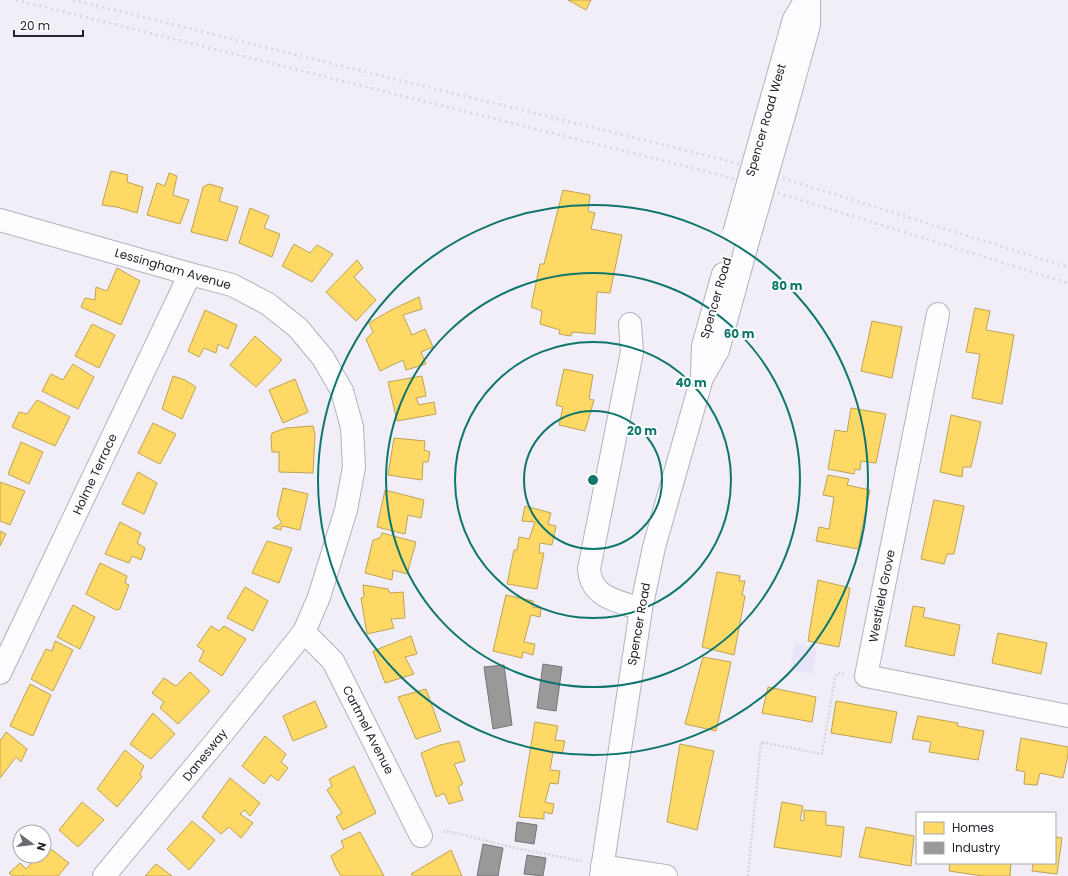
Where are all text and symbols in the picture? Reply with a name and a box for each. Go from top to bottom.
scale bar [14,12,83,38]
text: 20 m [20,17,50,34]
street label: Spencer Road West [741,61,790,178]
street label: Lessingham Avenue [113,244,233,293]
street label: Spencer Road [696,255,735,341]
text: 80 m [772,277,803,294]
text: 60 m [724,325,755,342]
text: 40 m [675,374,707,391]
text: 20 m [627,422,657,439]
street label: Holme Terrace [68,430,121,517]
centre of rings [586,473,600,487]
street label: Westfield Grove [864,548,899,644]
street label: Spencer Road [623,581,654,667]
street label: Cartmel Avenue [339,683,398,777]
street label: Danesway [178,725,231,784]
legend [916,812,1056,864]
text: Homes [952,819,994,836]
north arrow [12,824,52,864]
text: Industry [952,839,1001,856]
text: N [33,841,50,853]

